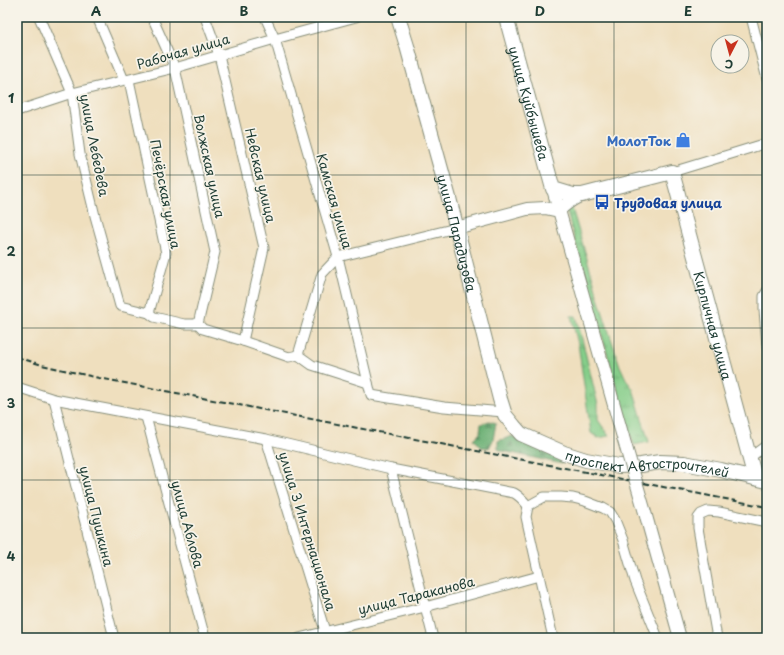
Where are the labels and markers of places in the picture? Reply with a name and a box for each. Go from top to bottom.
place label: МолотТок [607,131,672,150]
shop icon: МолотТок [674,131,692,149]
bus stop icon: Трудовая улица [593,193,611,211]
place label: Трудовая улица [614,193,722,212]

